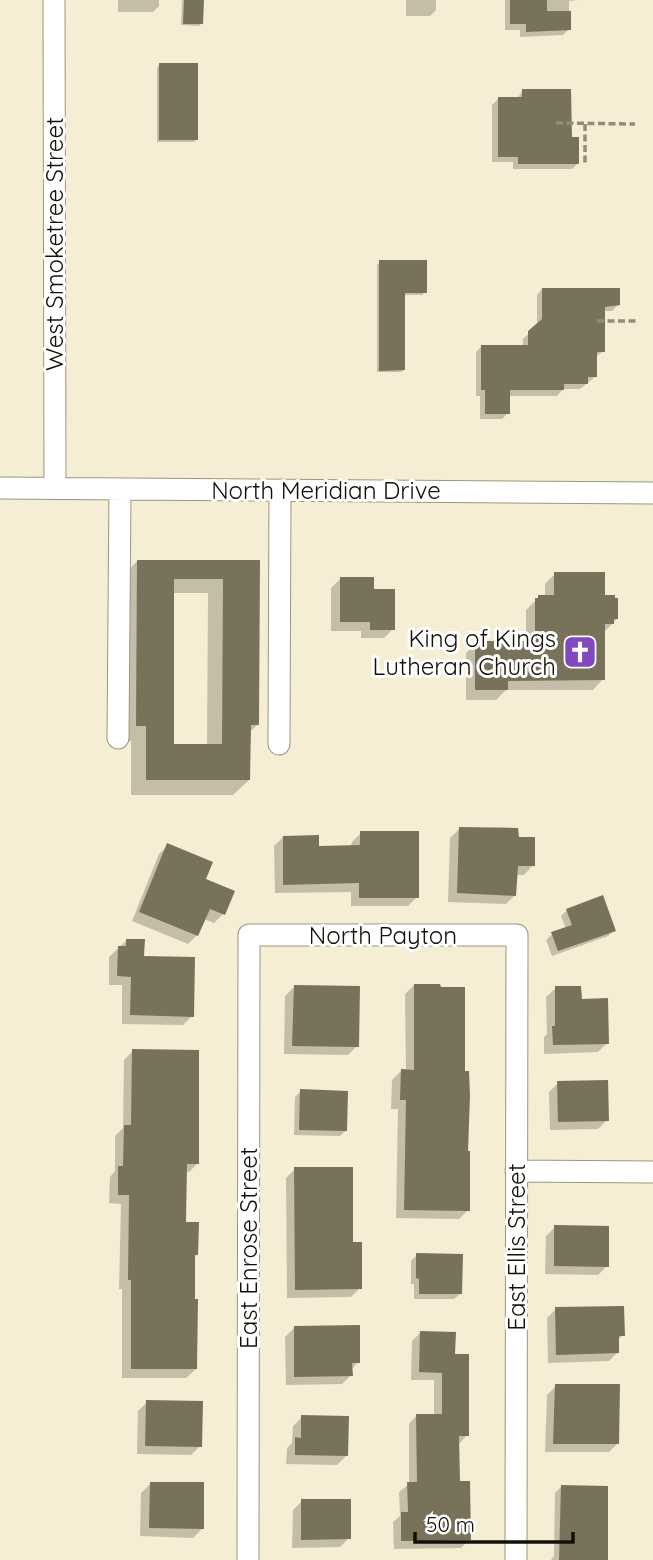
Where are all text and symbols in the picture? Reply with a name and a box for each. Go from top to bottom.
street label: West Smoketree Street [39,117,69,371]
street label: North Meridian Drive [211,475,441,505]
place label: King of Kings Lutheran Church [373,623,556,681]
church icon: King of Kings Lutheran Church [561,633,599,671]
street label: North Payton [309,920,457,950]
street label: East Enrose Street [233,1147,263,1349]
street label: East Ellis Street [501,1163,531,1331]
scale bar [415,1500,572,1544]
text: 50 m [426,1511,475,1537]

